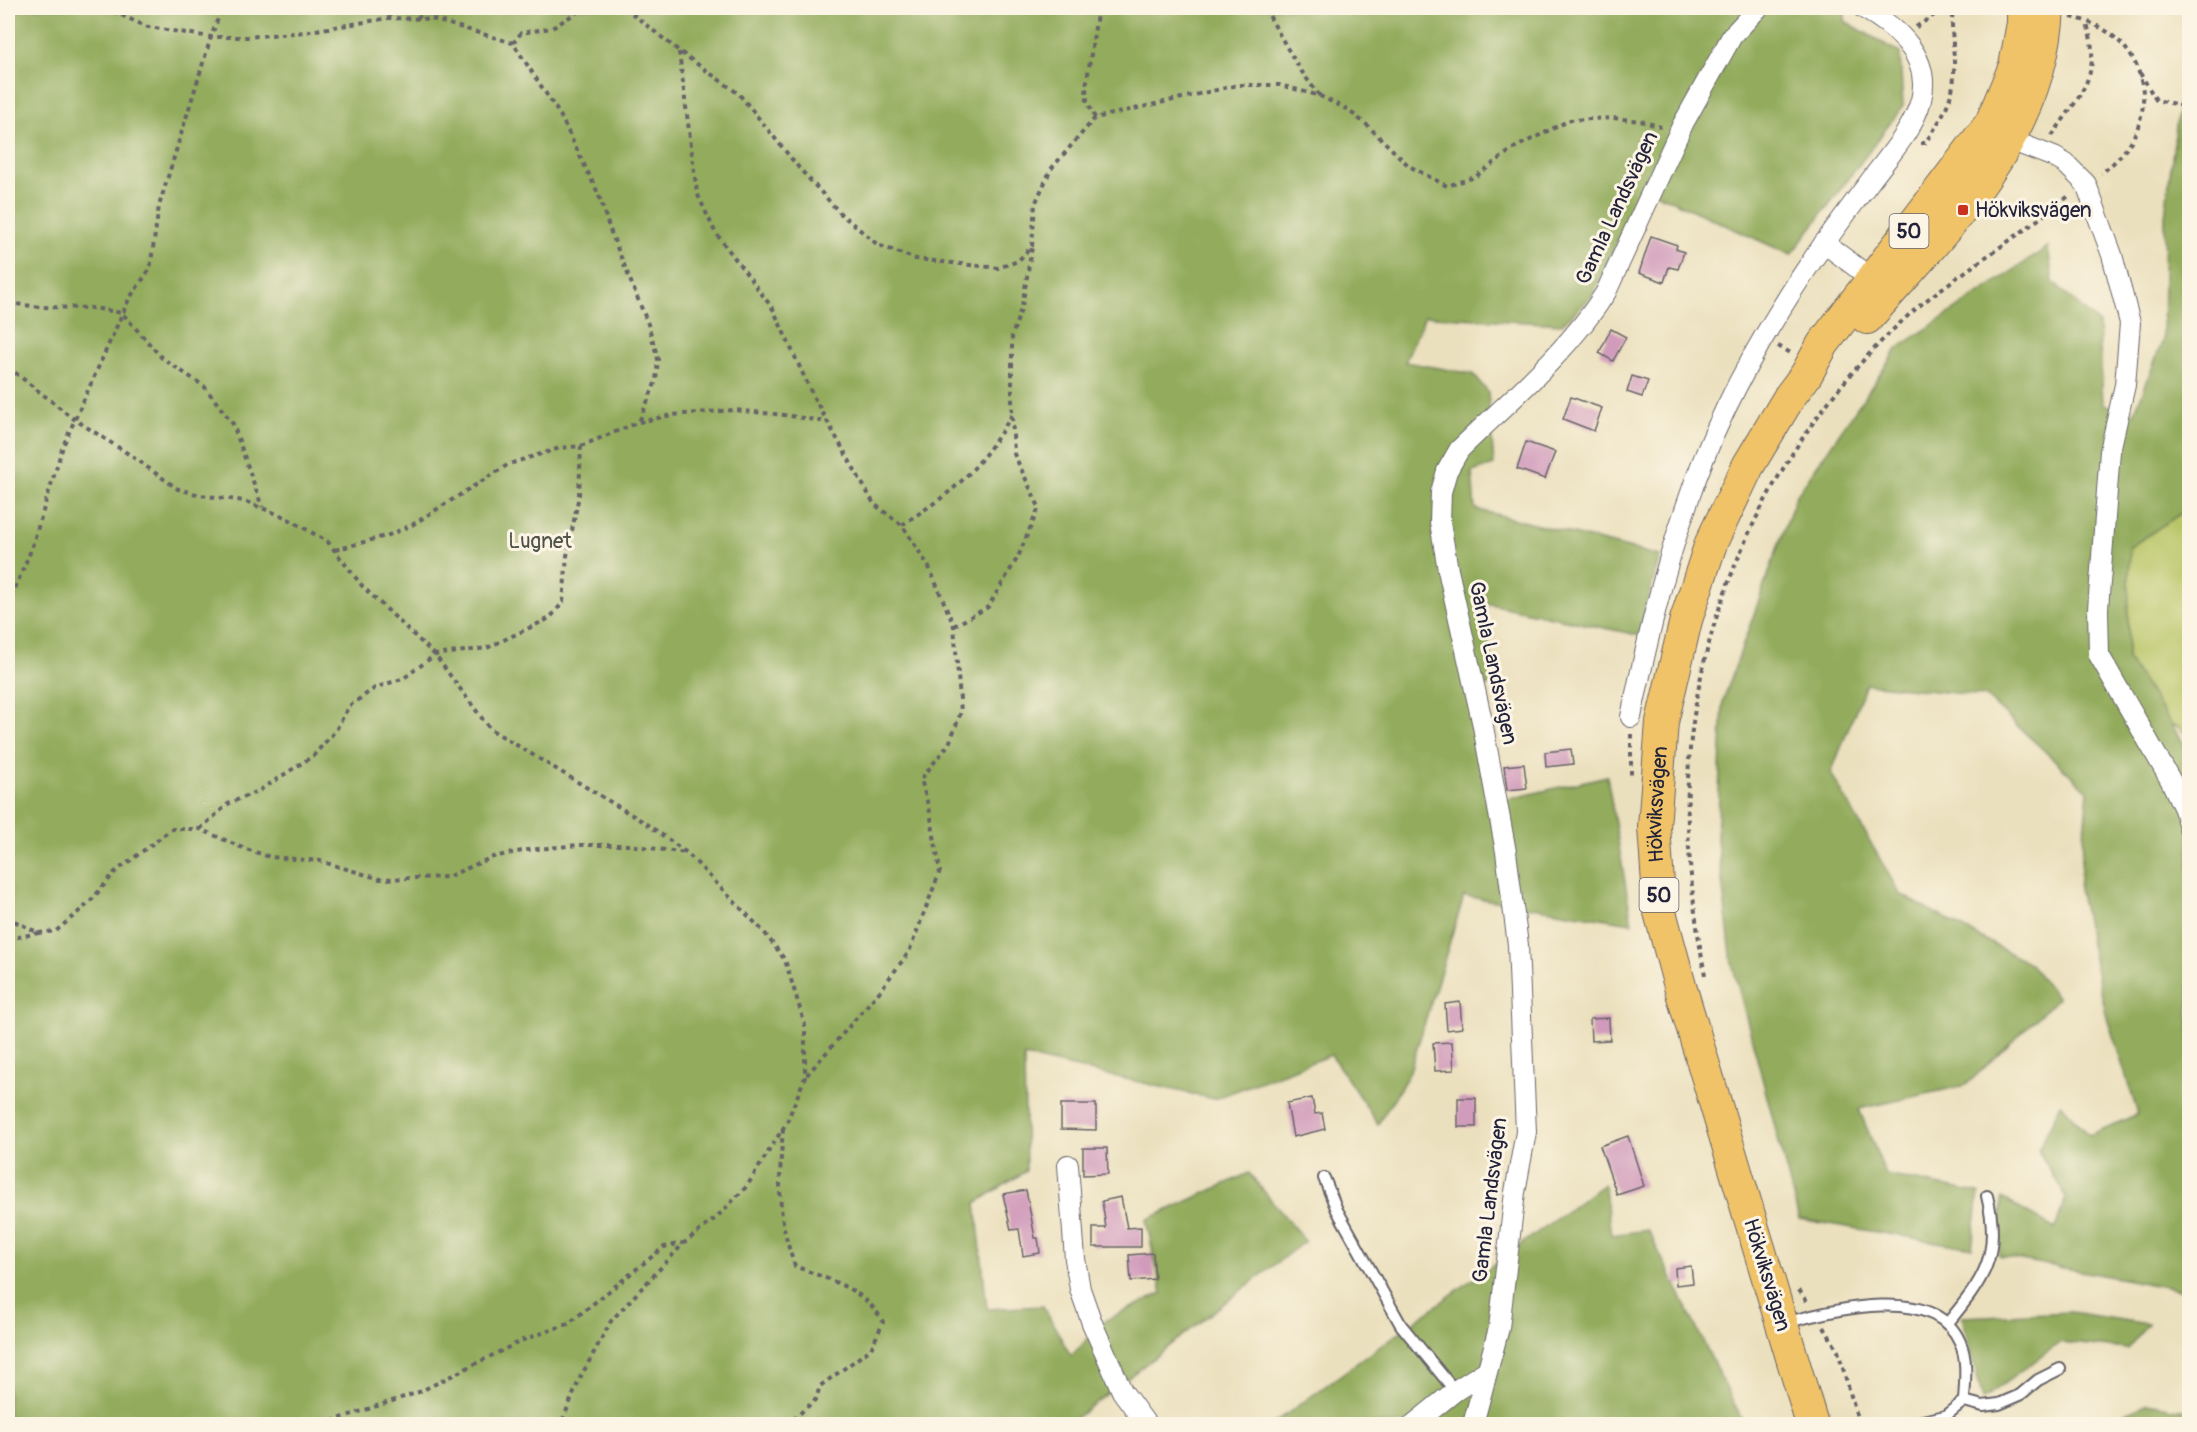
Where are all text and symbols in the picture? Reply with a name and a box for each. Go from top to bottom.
street label: Gamla Landsvägen [1570,127,1664,289]
place label: Hökviksvägen [1975,197,2092,224]
marker: Hökviksvägen [1956,203,1970,217]
road number: 50 [1890,214,1928,248]
park label: Lugnet [508,528,572,555]
street label: Gamla Landsvägen [1463,579,1523,747]
street label: Hökviksvägen [1640,745,1674,864]
road number: 50 [1640,878,1678,912]
street label: Gamla Landsvägen [1466,1116,1514,1284]
street label: Hökviksvägen [1737,1215,1797,1335]

